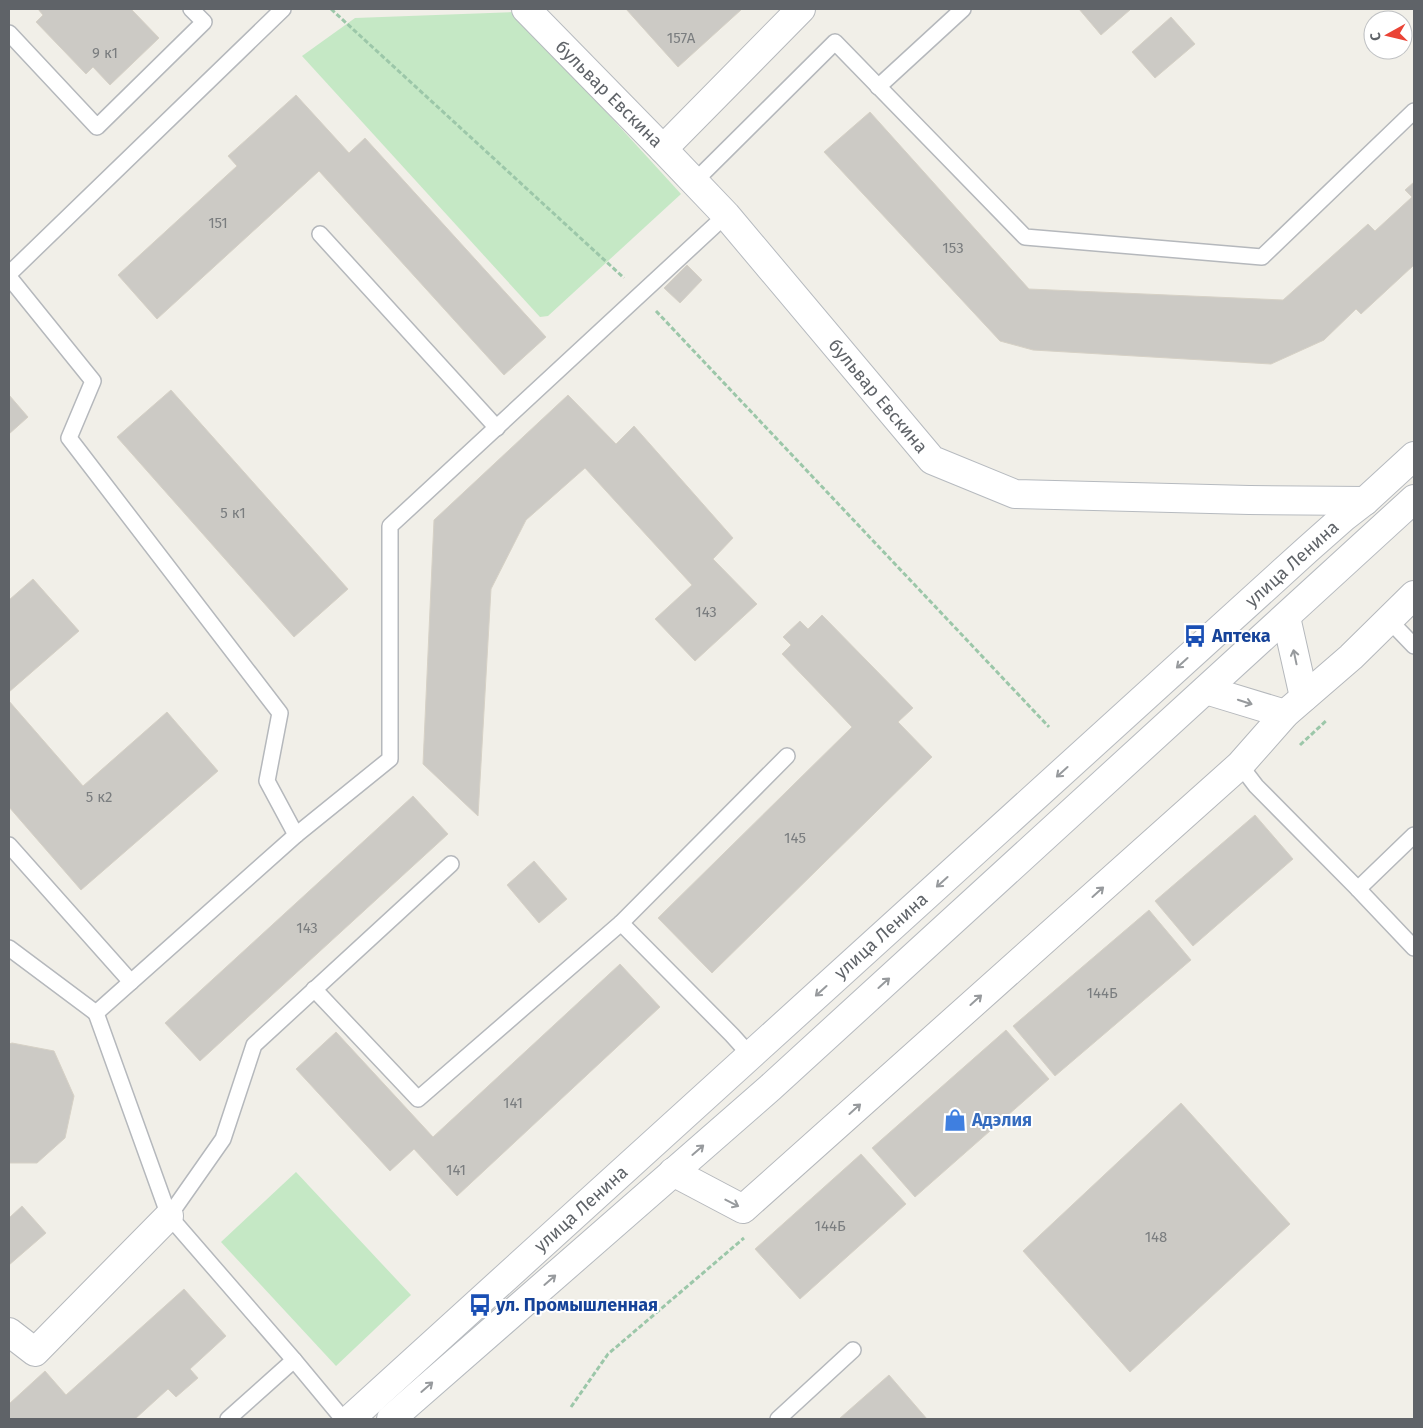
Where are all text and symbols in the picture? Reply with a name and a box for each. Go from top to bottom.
north arrow [1363,10,1413,60]
house number: 157А [667,29,696,47]
text: С [1367,32,1385,42]
street label: бульвар Евскина [551,36,667,152]
house number: 9 к1 [92,44,118,62]
house number: 151 [208,214,228,232]
house number: 153 [942,239,964,257]
street label: бульвар Евскина [824,334,932,458]
house number: 5 к1 [220,504,246,522]
street label: улица Ленина [1241,516,1343,612]
house number: 143 [695,603,717,621]
bus stop icon: Аптека [1182,623,1208,649]
place label: Аптека [1211,625,1271,647]
one-way arrow [1290,649,1299,665]
one-way arrow [1176,657,1189,669]
one-way arrow [1237,698,1253,707]
one-way arrow [1055,767,1068,778]
house number: 5 к2 [86,788,112,806]
house number: 145 [784,829,806,847]
one-way arrow [935,876,948,887]
one-way arrow [1091,886,1104,898]
street label: улица Ленина [830,888,932,984]
house number: 143 [296,919,318,937]
one-way arrow [878,978,891,989]
house number: 144Б [1086,984,1118,1002]
one-way arrow [815,985,828,997]
one-way arrow [970,995,983,1006]
house number: 141 [503,1094,523,1112]
one-way arrow [849,1103,862,1114]
shop icon: Адэлия [942,1107,968,1133]
place label: Адэлия [971,1109,1032,1131]
one-way arrow [692,1145,705,1156]
house number: 141 [446,1161,466,1179]
street label: улица Ленина [530,1161,632,1257]
one-way arrow [724,1199,739,1208]
house number: 144Б [814,1217,846,1235]
house number: 148 [1145,1228,1167,1246]
one-way arrow [543,1274,556,1286]
bus stop icon: ул. Промышленная [467,1292,493,1318]
place label: ул. Промышленная [495,1294,658,1316]
one-way arrow [421,1381,434,1393]

